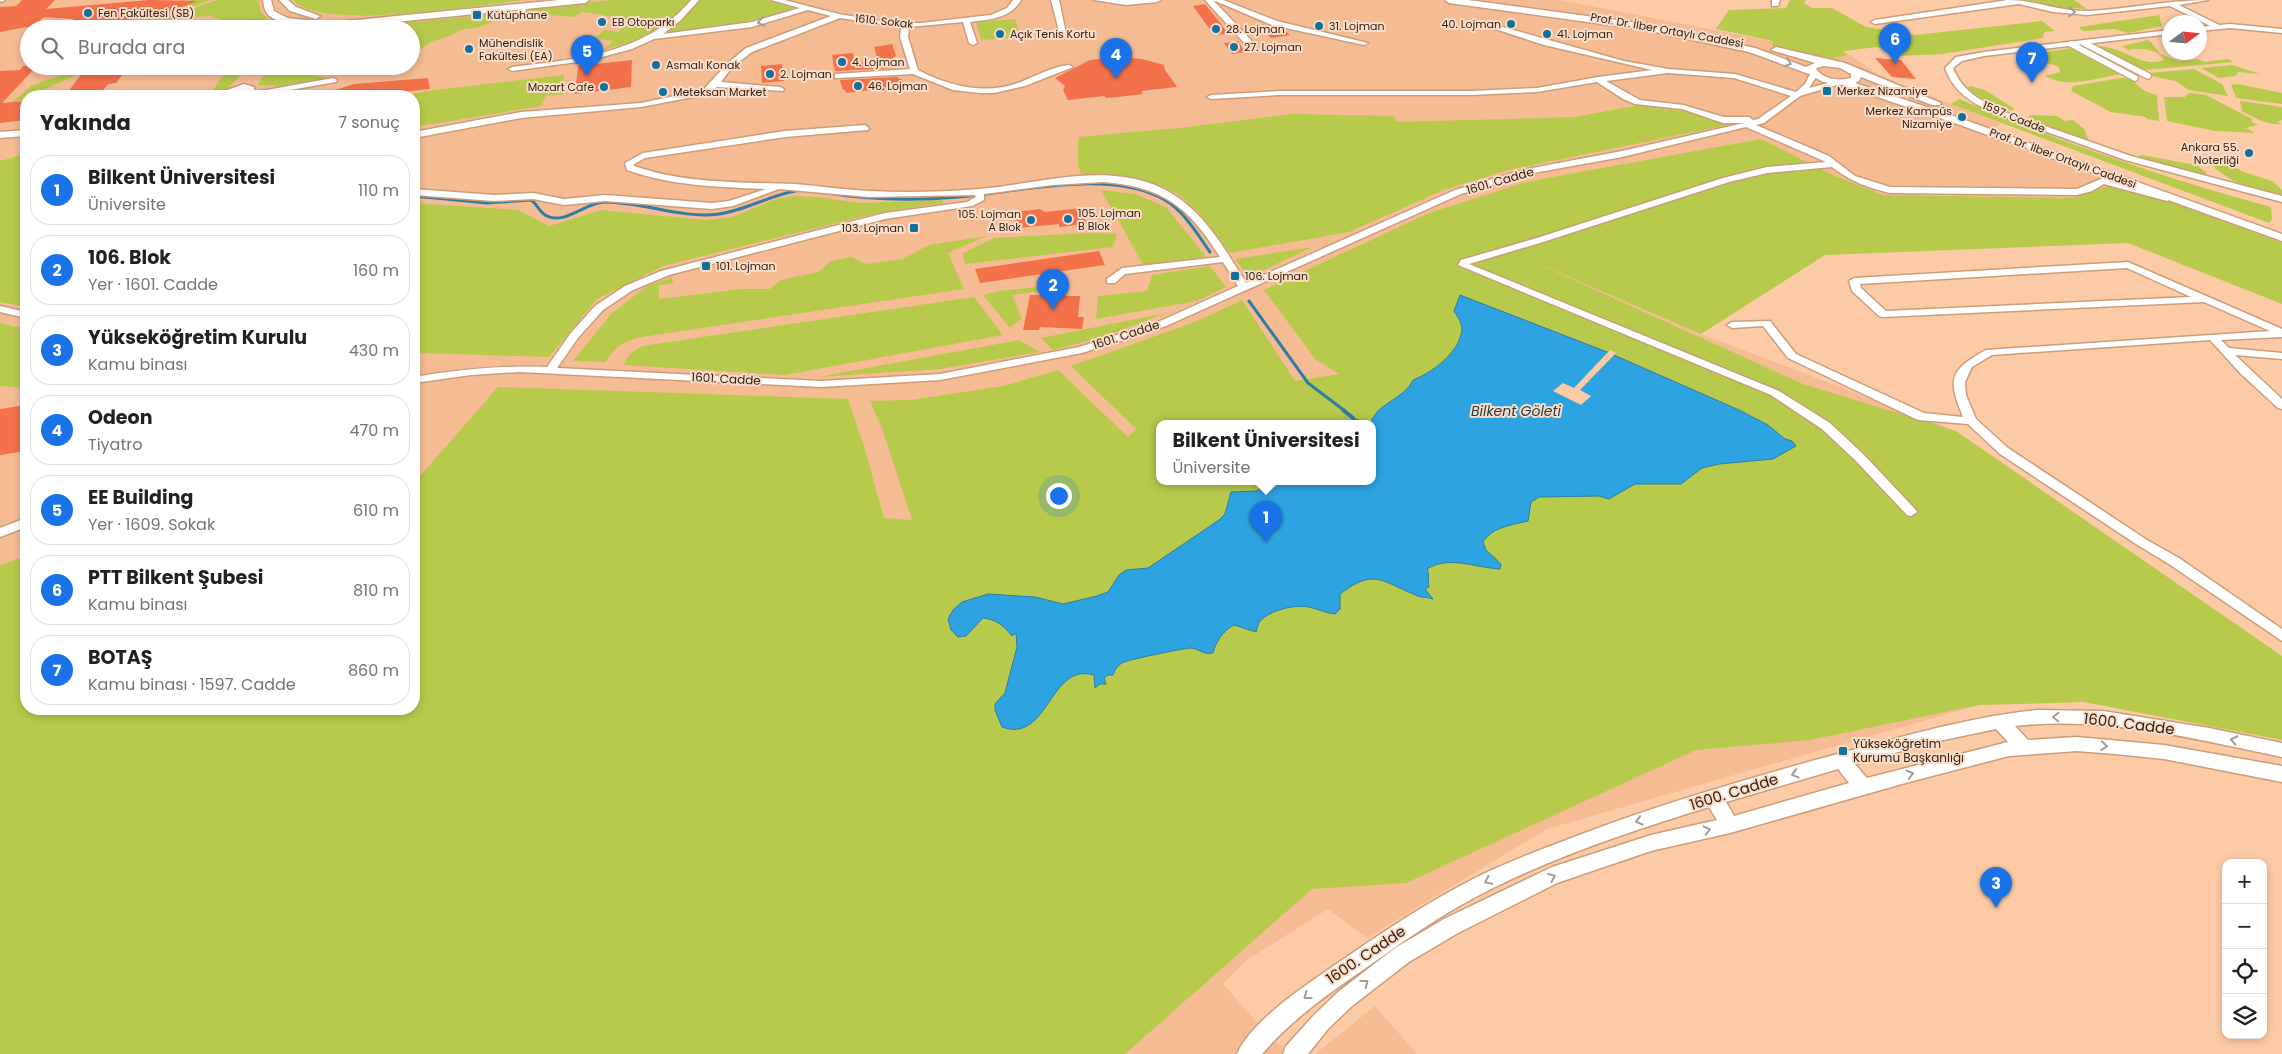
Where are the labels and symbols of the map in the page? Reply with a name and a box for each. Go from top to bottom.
place label: Fen Fakültesi (SB) [98,5,194,21]
one-way arrow [2068,6,2076,17]
marker: Fen Fakültesi (SB) [82,7,94,19]
place label: Kütüphane [487,7,548,23]
marker: Kütüphane [471,9,483,21]
street label: Prof. Dr. İlber Ortaylı Caddesi [1589,9,1745,51]
street label: 1610. Sokak [854,10,914,32]
place label: EB Otoparkı [612,14,674,30]
north arrow [2162,15,2207,60]
marker: EB Otoparkı [596,16,608,28]
one-way arrow [757,16,766,27]
place label: 40. Lojman [1442,16,1501,32]
place label: 31. Lojman [1329,18,1385,34]
marker: 40. Lojman [1505,18,1517,30]
marker: 31. Lojman [1313,20,1325,32]
place label: 28. Lojman [1226,21,1285,37]
marker: 28. Lojman [1210,23,1222,35]
pin: 6 [1879,23,1911,64]
place label: Açık Tenis Kortu [1010,26,1095,42]
place label: 41. Lojman [1557,26,1613,42]
marker: Açık Tenis Kortu [994,28,1006,40]
marker: 41. Lojman [1541,28,1553,40]
place label: Mühendislik Fakültesi (EA) [479,35,553,64]
pin: 5 [571,35,603,76]
pin: 4 [1100,38,1132,79]
place label: 27. Lojman [1244,39,1302,55]
marker: 27. Lojman [1228,41,1240,53]
pin: 7 [2016,42,2048,83]
marker: Mühendislik Fakültesi (EA) [463,43,475,55]
place label: 4. Lojman [852,54,905,70]
marker: 4. Lojman [836,56,848,68]
place label: Asmalı Konak [666,57,740,73]
one-way arrow [1783,57,1792,67]
marker: Asmalı Konak [650,59,662,71]
place label: 2. Lojman [780,66,832,82]
marker: 2. Lojman [764,68,776,80]
place label: 46. Lojman [868,78,927,94]
place label: Mozart Cafe [528,79,594,95]
marker: 46. Lojman [852,80,864,92]
marker: Mozart Cafe [598,81,610,93]
place label: Merkez Nizamiye [1837,83,1928,99]
place label: Meteksan Market [673,84,766,100]
marker: Merkez Nizamiye [1821,85,1833,97]
marker: Meteksan Market [657,86,669,98]
street label: 1597. Cadde [1980,97,2048,137]
place label: Merkez Kampüs Nizamiye [1866,103,1952,132]
marker: Merkez Kampüs Nizamiye [1956,111,1968,123]
street label: Prof. Dr. İlber Ortaylı Caddesi [1987,124,2139,192]
place label: Ankara 55. Noterliği [2181,139,2239,168]
marker: Ankara 55. Noterliği [2243,147,2255,159]
street label: 1601. Cadde [1464,163,1536,198]
place label: 105. Lojman B Blok [1078,205,1141,234]
place label: 105. Lojman A Blok [958,206,1021,235]
marker: 105. Lojman B Blok [1062,213,1074,225]
marker: 105. Lojman A Blok [1025,214,1037,226]
place label: 103. Lojman [842,220,904,236]
marker: 103. Lojman [908,222,920,234]
place label: 101. Lojman [716,258,776,274]
marker: 101. Lojman [700,260,712,272]
place label: 106. Lojman [1245,268,1308,284]
pin: 2 [1037,269,1069,310]
marker: 106. Lojman [1229,270,1241,282]
street label: 1601. Cadde [1090,316,1162,353]
street label: 1601. Cadde [691,368,761,389]
water label: Bilkent Göleti [1471,401,1562,421]
your location [1046,483,1072,509]
pin: 1 [1250,501,1282,542]
street label: 1600. Cadde [2082,707,2176,740]
one-way arrow [2052,712,2060,722]
place label: Yükseköğretim Kurumu Başkanlığı [1853,735,1964,766]
one-way arrow [2230,735,2239,746]
one-way arrow [2101,740,2109,751]
marker: Yükseköğretim Kurumu Başkanlığı [1837,745,1849,757]
street label: 1600. Cadde [1687,768,1781,815]
one-way arrow [1791,768,1799,778]
one-way arrow [1906,769,1915,780]
one-way arrow [1635,815,1644,825]
one-way arrow [1703,825,1712,836]
pin: 3 [1980,867,2012,908]
one-way arrow [1547,872,1556,883]
one-way arrow [1485,875,1494,885]
street label: 1600. Cadde [1322,920,1410,989]
one-way arrow [1360,979,1369,988]
one-way arrow [1303,990,1313,999]

